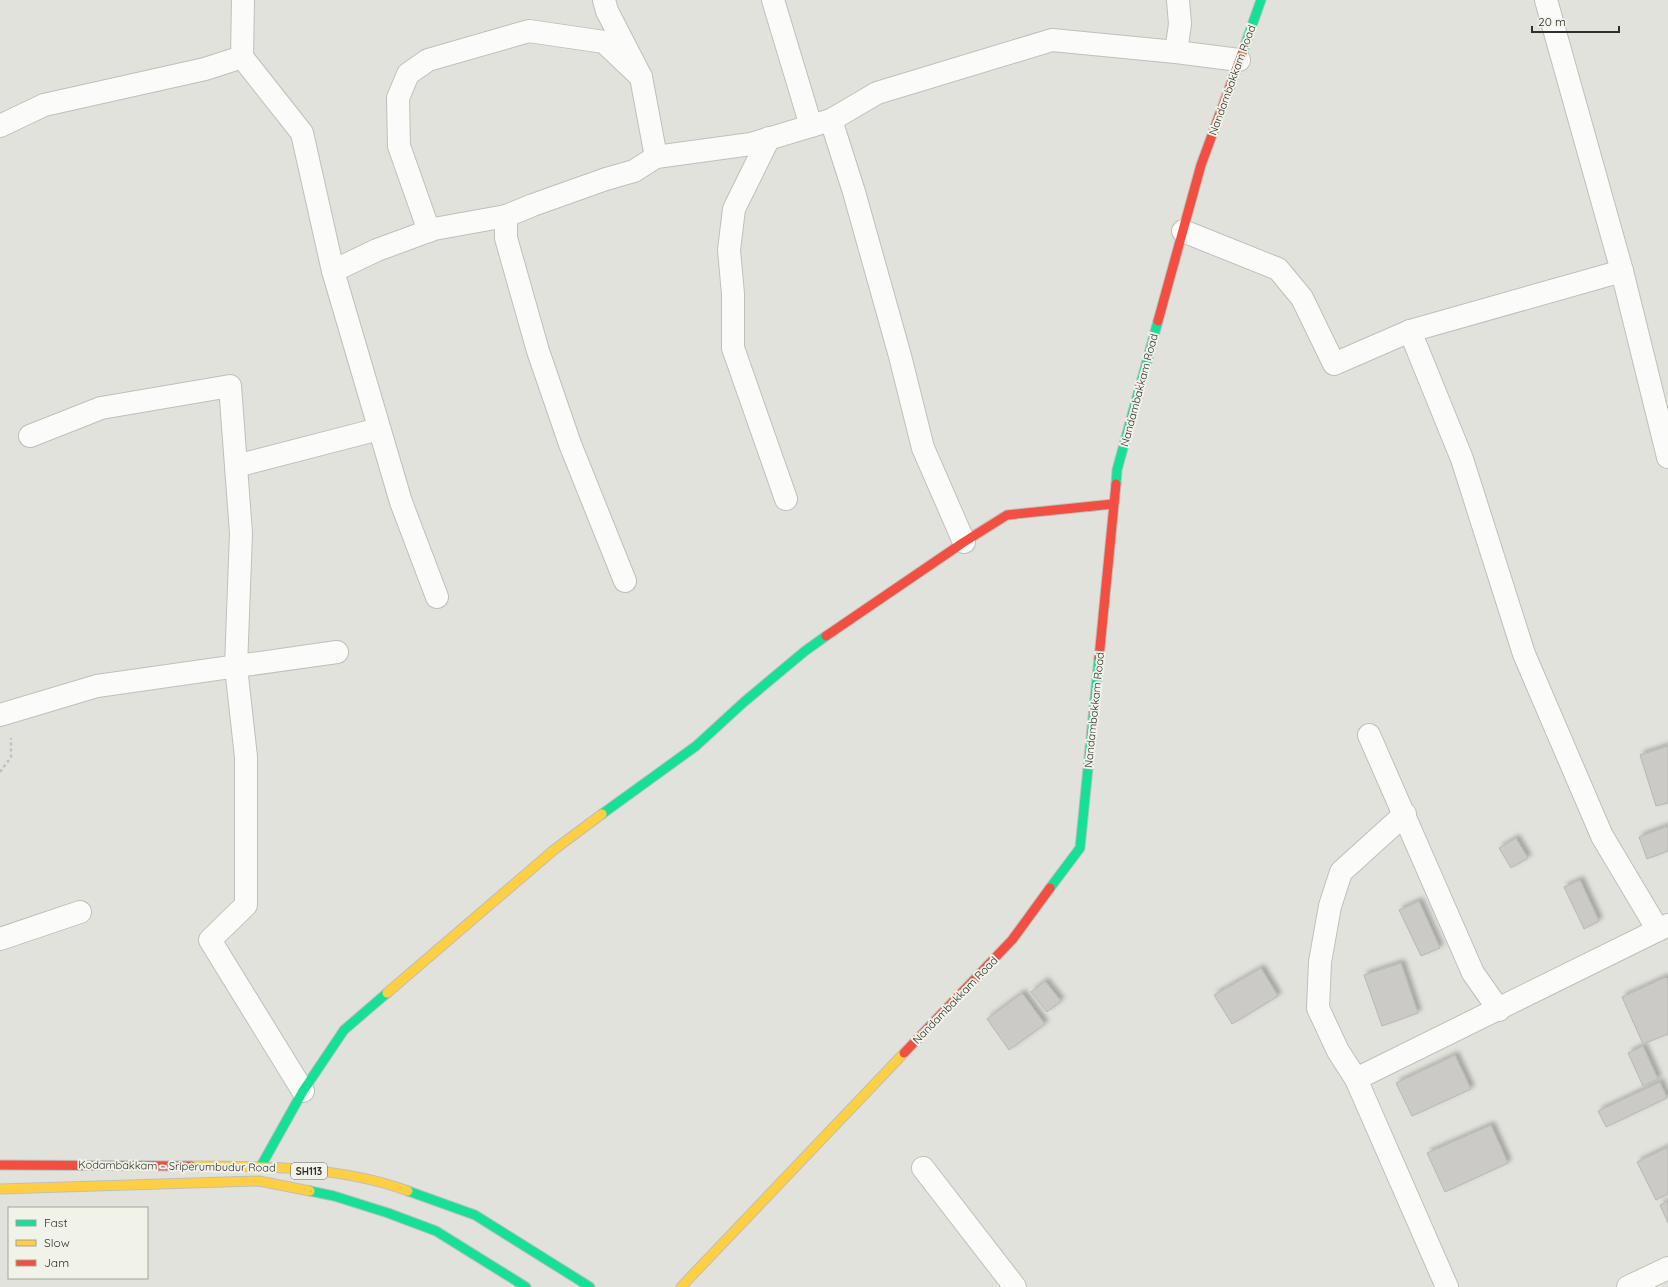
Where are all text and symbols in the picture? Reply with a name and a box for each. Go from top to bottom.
scale bar [1532,8,1619,34]
text: 20 m [1538,14,1566,29]
street label: Nandambakkam Road [1206,23,1258,137]
street label: Nandambakkam Road [1117,332,1161,448]
street label: Nandambakkam Road [1081,651,1107,769]
street label: Nandambakkam Road [910,953,1000,1047]
street label: Kodambakkam – Sriperumbudur Road [78,1157,276,1175]
road number: SH113 [291,1163,327,1179]
legend [8,1207,148,1279]
text: Fast [44,1215,68,1230]
text: Slow [44,1235,70,1250]
text: Jam [44,1255,69,1270]

